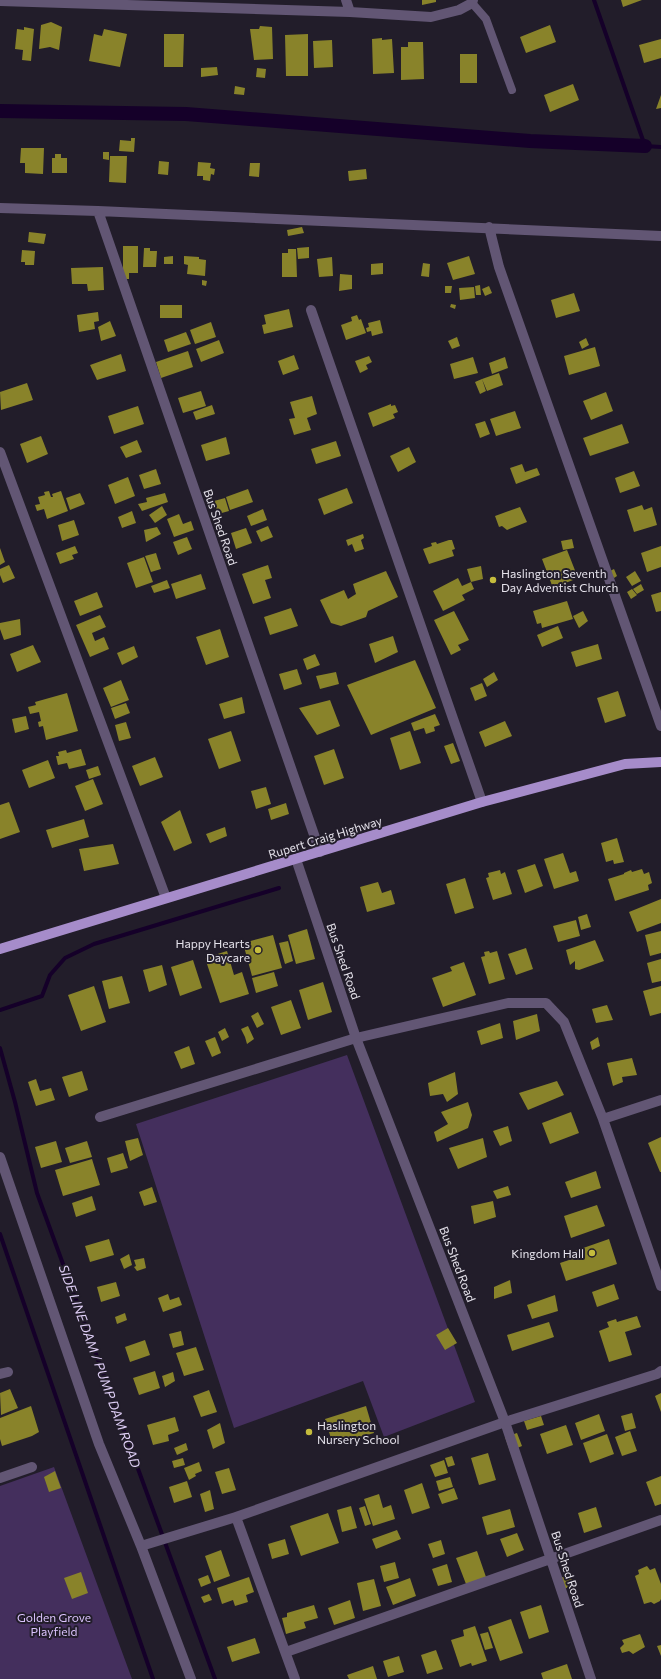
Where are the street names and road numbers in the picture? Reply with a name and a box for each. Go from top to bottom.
street label: Bus Shed Road [201,487,241,567]
street label: Rupert Craig Highway [266,813,384,861]
street label: Bus Shed Road [324,921,364,1001]
street label: Bus Shed Road [437,1224,479,1304]
street label: Bus Shed Road [549,1529,587,1609]

